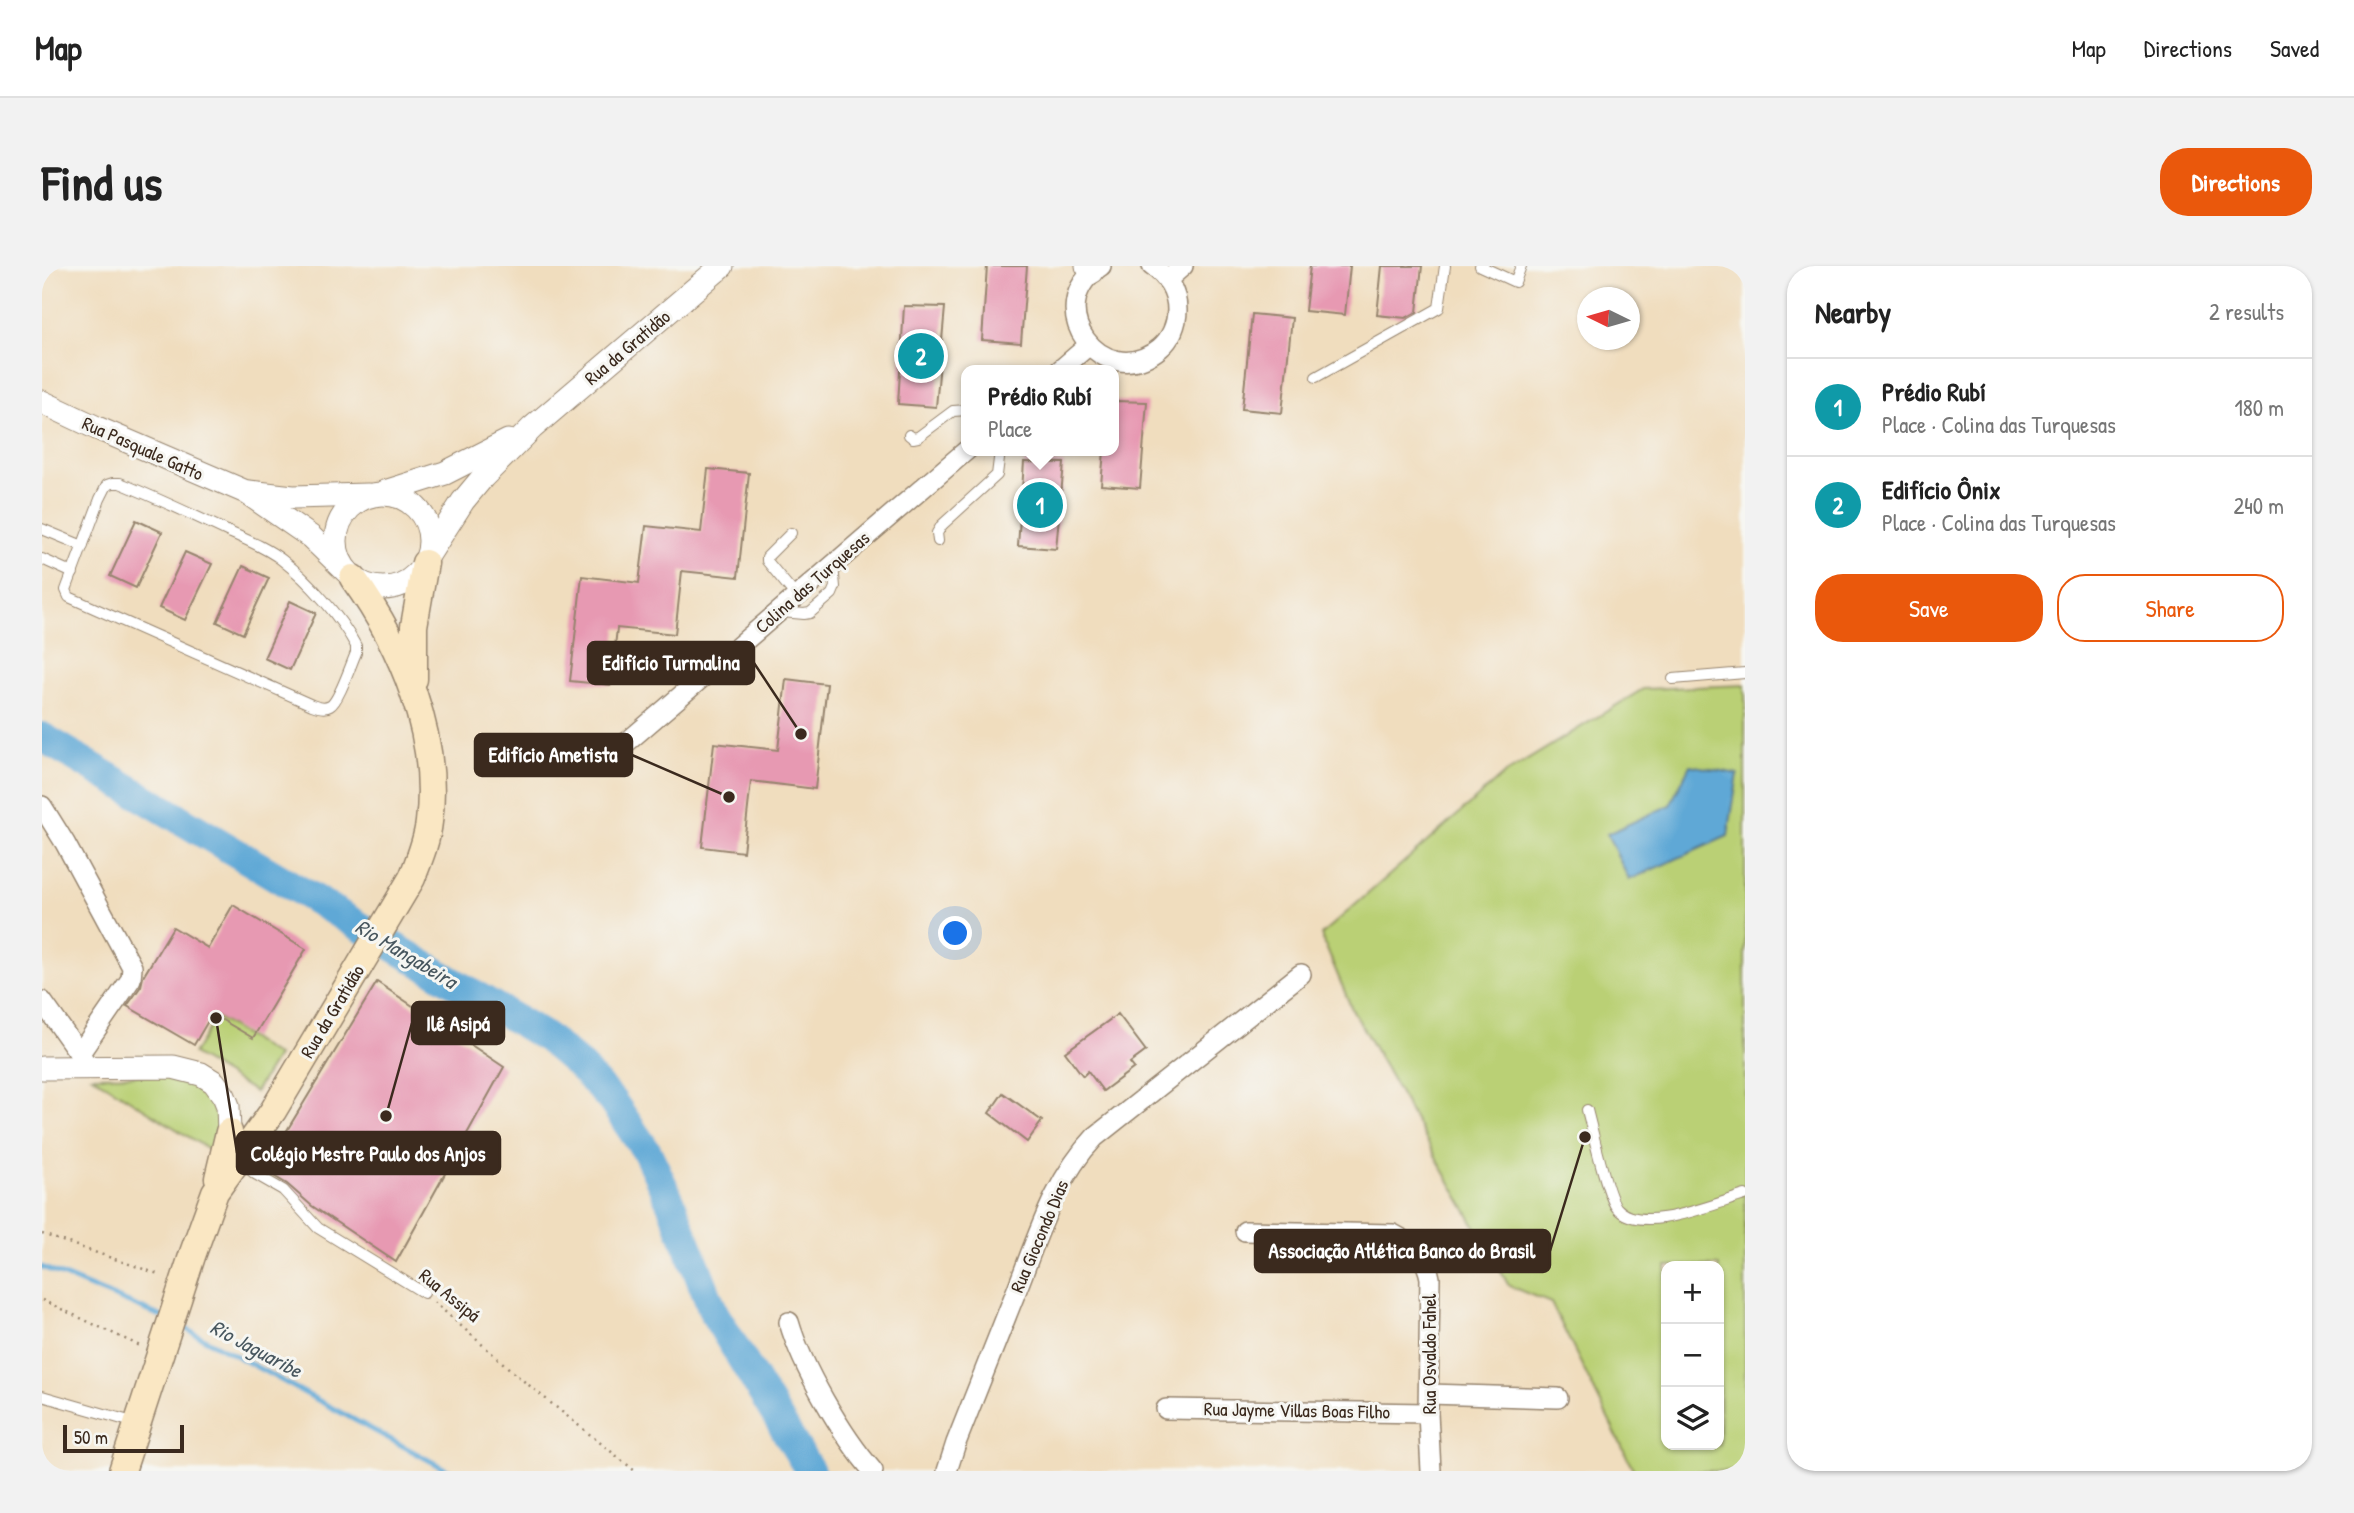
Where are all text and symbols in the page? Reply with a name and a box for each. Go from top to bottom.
text: Map [35,26,82,70]
text: Map [2072,32,2106,64]
text: Directions [2144,32,2232,64]
text: Saved [2270,32,2319,64]
button: Directions [2160,148,2312,216]
text: Find us [42,149,162,215]
north arrow [1577,287,1640,350]
text: Nearby [1815,292,1891,332]
text: 2 results [2209,296,2284,327]
street label: Rua da Gratidão [579,303,676,391]
pin: 2 [898,330,944,382]
popup [961,365,1119,456]
text: Prédio Rubí [1882,374,1986,409]
text: Prédio Rubí [988,378,1092,413]
text: 1 [1834,392,1842,423]
text: 180 m [2234,392,2284,423]
text: Place · Colina das Turquesas [1882,409,2116,440]
street label: Rua Pasquale Gatto [78,410,208,486]
text: Place [988,413,1032,444]
text: Edifício Ônix [1882,472,2001,507]
pin: 1 [1017,479,1063,531]
text: 2 [1833,490,1843,521]
text: 240 m [2233,490,2284,521]
text: Place · Colina das Turquesas [1882,507,2116,538]
street label: Colina das Turquesas [749,525,875,639]
button: Save [1815,574,2043,642]
button: Share [2057,574,2284,642]
callout: Edifício Turmalina [588,642,754,684]
text: Edifício Turmalina [602,648,740,677]
callout: Edifício Ametista [475,734,632,776]
text: Edifício Ametista [489,740,618,769]
water label: Rio Mangabeira [350,912,465,997]
your location [938,916,972,950]
street label: Rua da Gratidão [294,959,370,1062]
callout: Ilê Asipá [412,1002,504,1044]
text: Ilê Asipá [426,1009,491,1039]
callout: Colégio Mestre Paulo dos Anjos [237,1132,500,1174]
text: Colégio Mestre Paulo dos Anjos [250,1139,486,1169]
street label: Rua Giocondo Dias [1004,1176,1074,1296]
callout: Associação Atlética Banco do Brasil [1255,1230,1550,1272]
text: Associação Atlética Banco do Brasil [1269,1236,1536,1265]
map controls [1661,1261,1724,1450]
button: + [1661,1261,1724,1324]
street label: Rua Assipá [414,1262,486,1328]
street label: Rua Osvaldo Fahel [1416,1293,1442,1414]
water label: Rio Jaguaribe [206,1312,308,1385]
button: − [1661,1324,1724,1387]
button: layers [1661,1387,1724,1450]
street label: Rua Jayme Villas Boas Filho [1204,1395,1391,1425]
scale bar [63,1422,184,1454]
text: 50 m [74,1424,108,1450]

